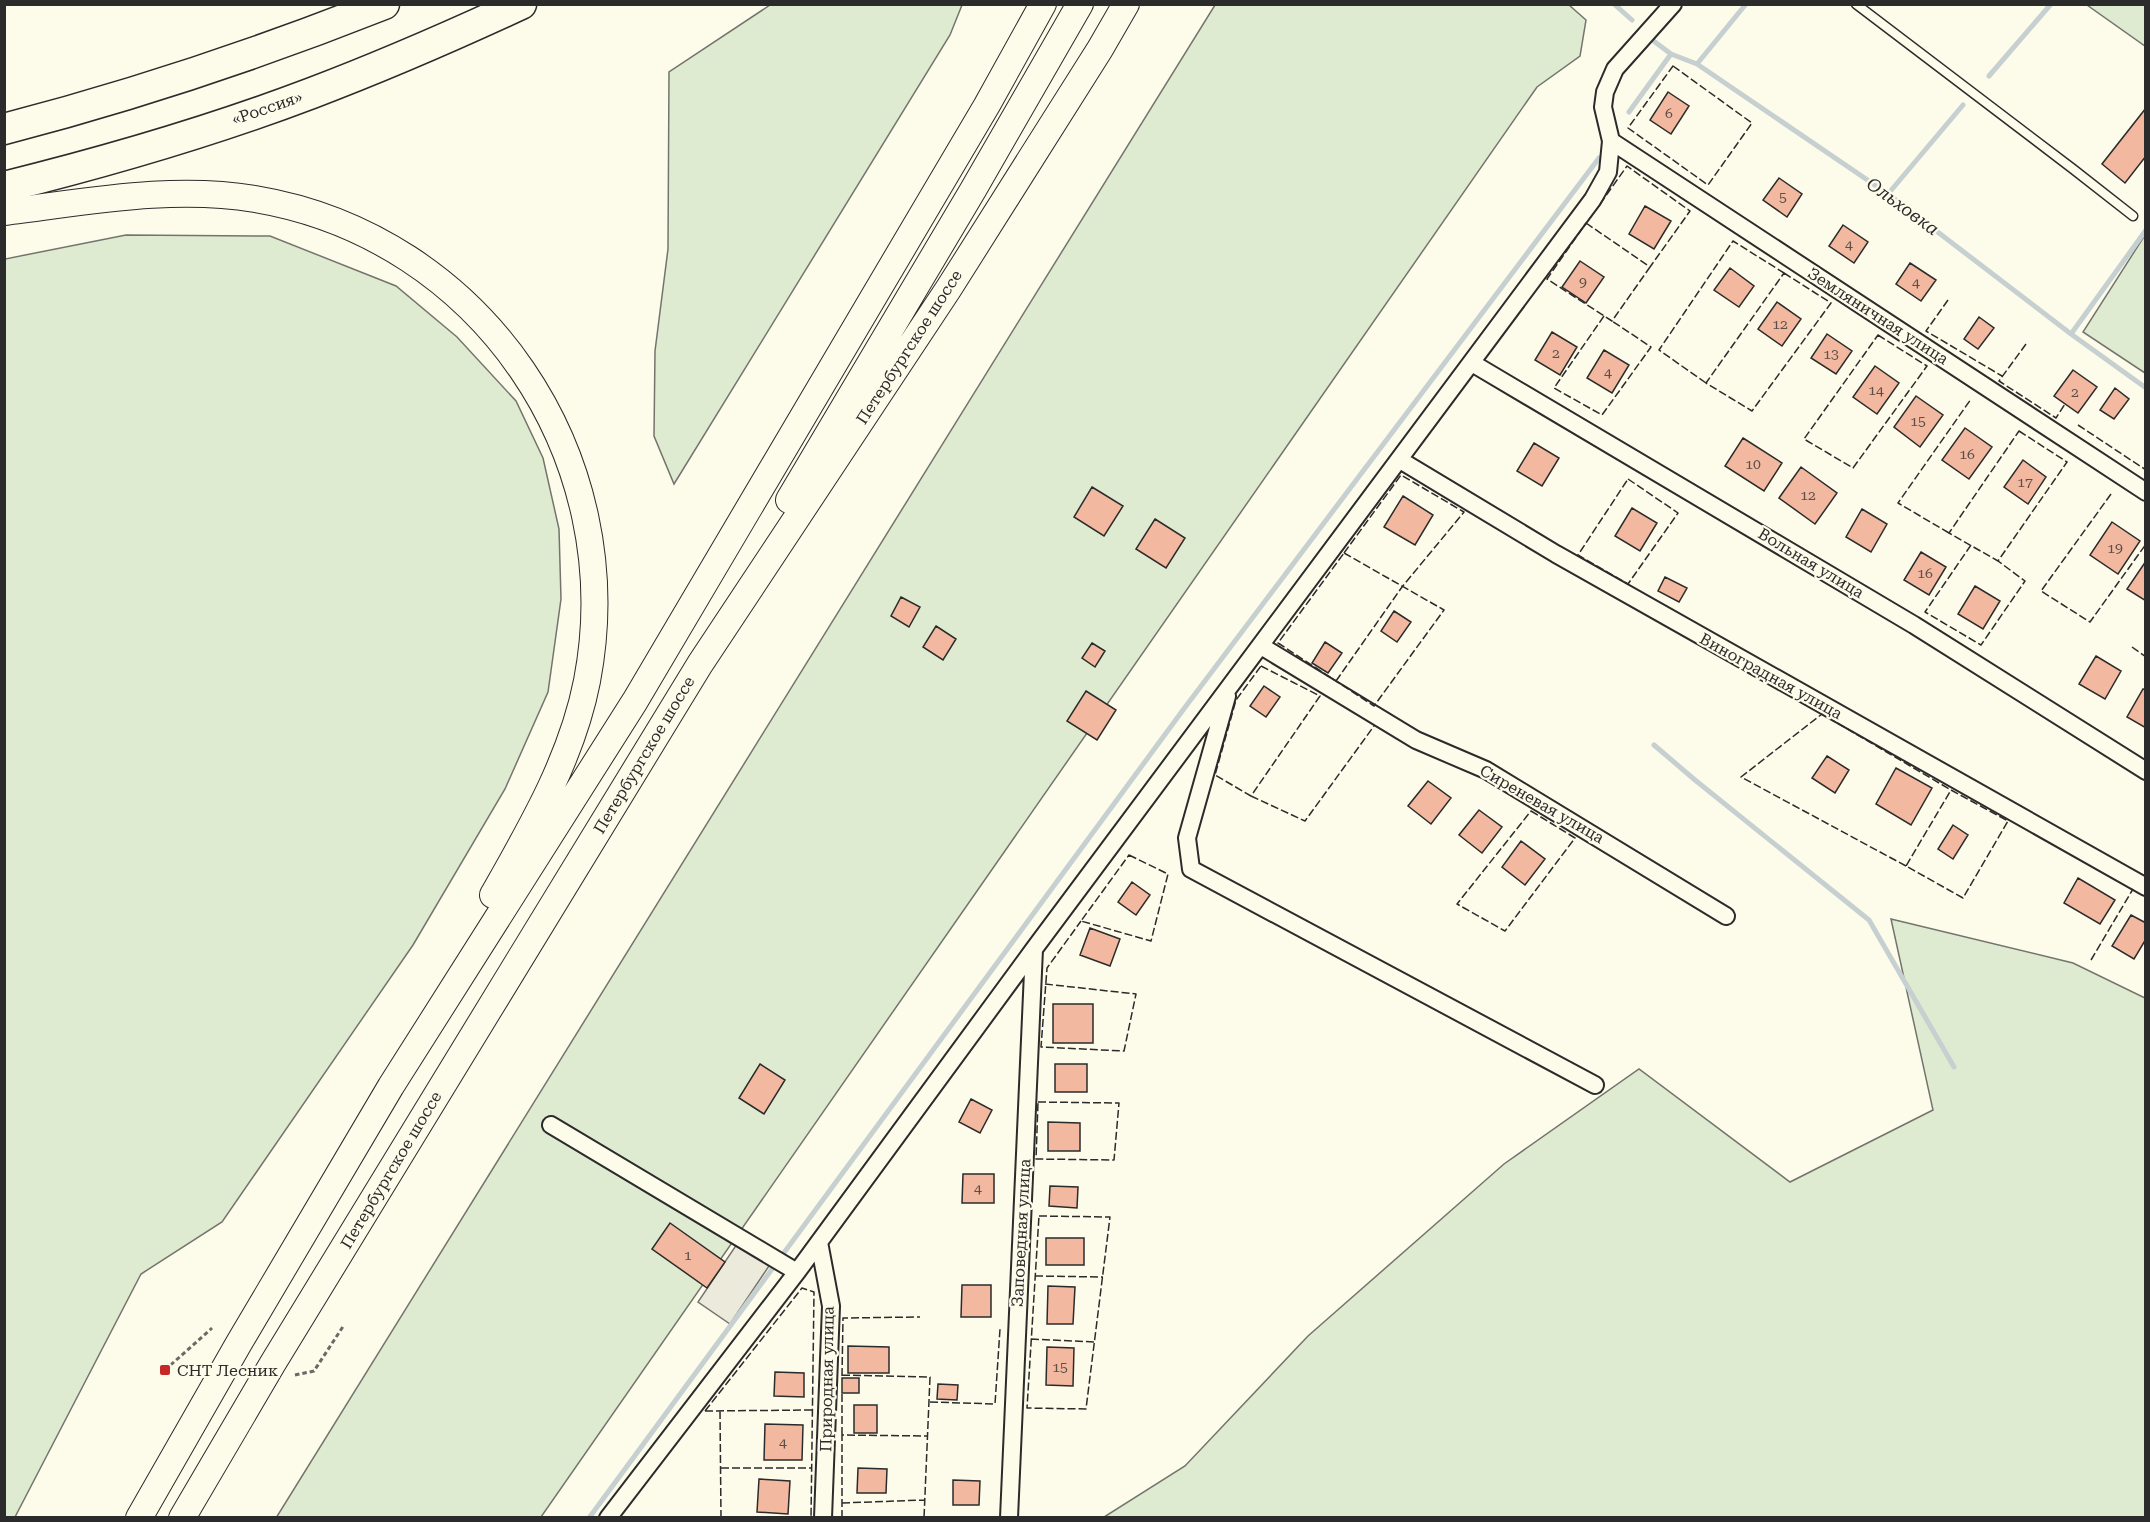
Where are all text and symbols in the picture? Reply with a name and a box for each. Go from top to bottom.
street label: «Россия» [229,87,305,129]
house number: 6 [1665,105,1673,121]
water label: Ольховка [1863,173,1943,239]
house number: 5 [1779,189,1787,205]
house number: 4 [1845,236,1853,252]
street label: Земляничная улица [1804,263,1952,369]
street label: Петербургское шоссе [852,266,966,428]
house number: 9 [1579,274,1587,290]
house number: 4 [1912,274,1920,290]
house number: 12 [1772,316,1788,332]
house number: 2 [1552,345,1560,361]
house number: 13 [1823,346,1839,362]
house number: 4 [1604,364,1612,380]
house number: 14 [1868,382,1884,398]
house number: 2 [2071,384,2079,400]
house number: 15 [1910,413,1926,429]
house number: 16 [1959,446,1975,462]
house number: 10 [1745,456,1761,472]
house number: 17 [2017,474,2033,490]
house number: 12 [1800,487,1816,503]
street label: Вольная улица [1755,524,1868,602]
house number: 19 [2107,540,2123,556]
house number: 16 [1917,565,1933,581]
street label: Виноградная улица [1696,629,1846,723]
street label: Петербургское шоссе [590,673,699,837]
street label: Сиреневая улица [1476,761,1608,847]
street label: Петербургское шоссе [337,1088,446,1252]
street label: Заповедная улица [1008,1158,1034,1308]
house number: 4 [974,1180,982,1196]
house number: 1 [684,1247,692,1263]
street label: Природная улица [816,1306,838,1452]
house number: 15 [1052,1359,1068,1375]
place label: СНТ Лесник [177,1361,278,1380]
marker: СНТ Лесник [158,1363,172,1377]
house number: 4 [779,1434,787,1450]

